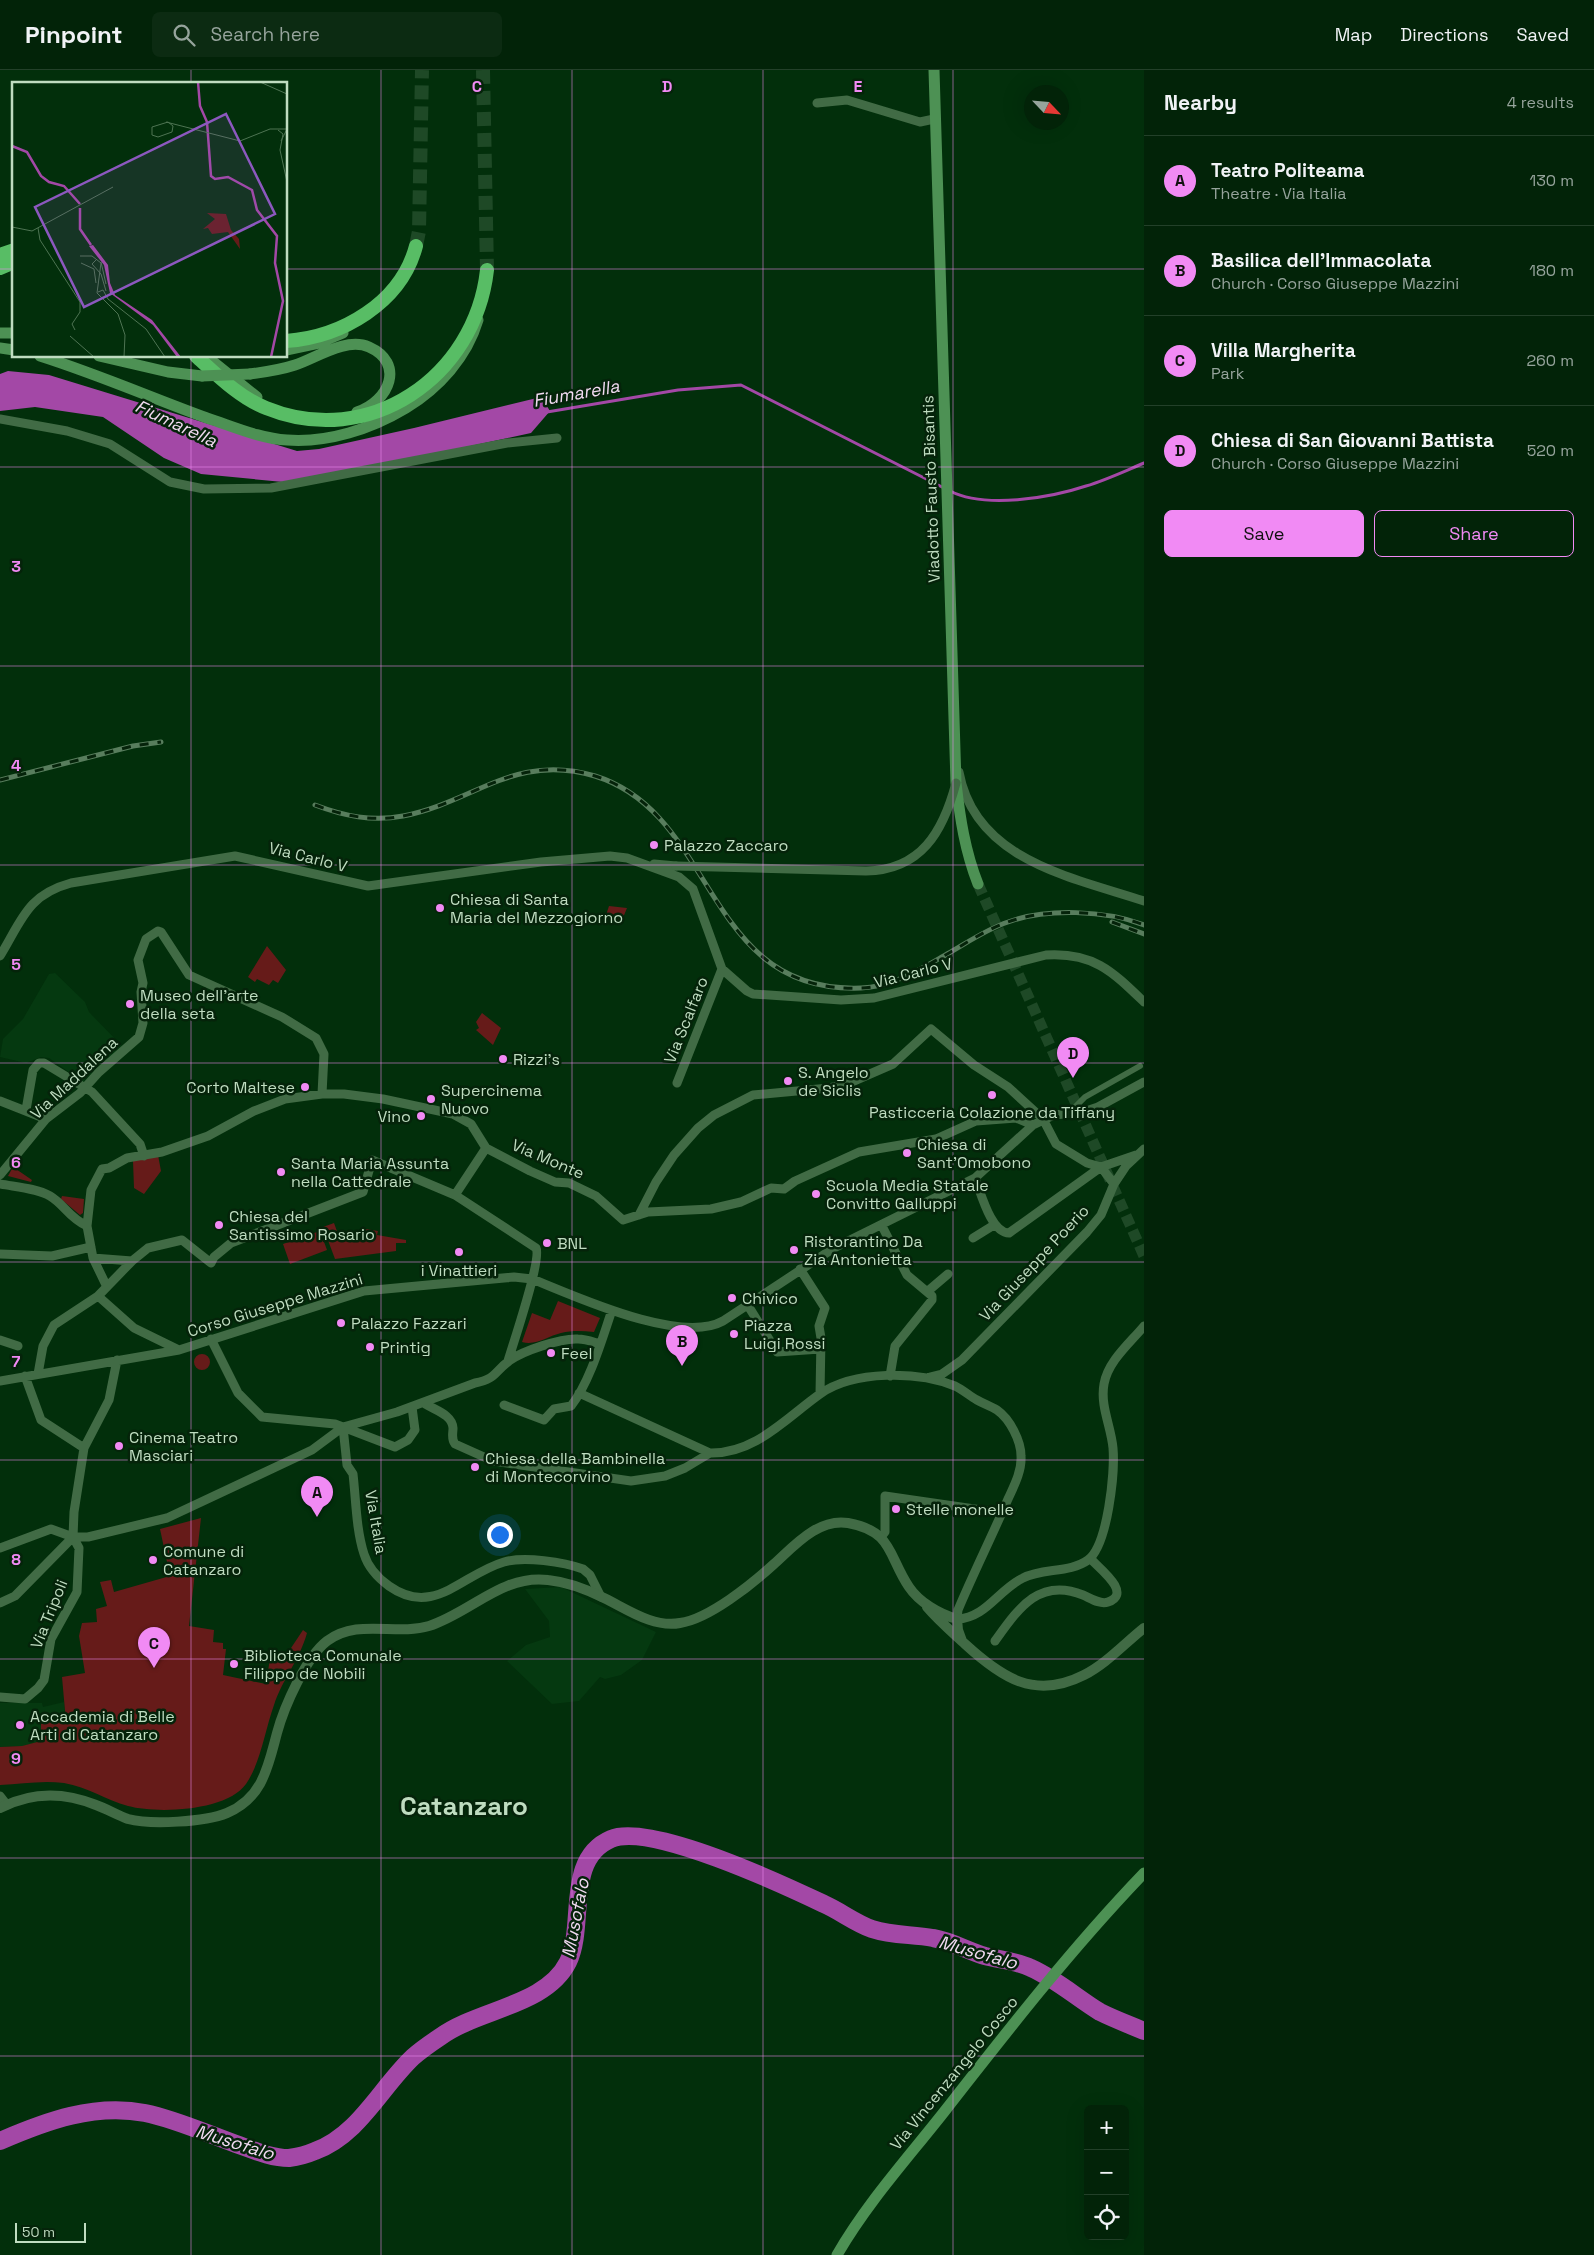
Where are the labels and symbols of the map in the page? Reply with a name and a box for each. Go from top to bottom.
text: C [472,76,482,97]
text: D [662,76,672,97]
text: E [854,76,863,97]
inset map [12,82,288,358]
north arrow [1024,85,1069,130]
water label: Fiumarella [531,374,622,412]
water label: Fiumarella [132,394,221,452]
street label: Viadotto Fausto Bisantis [917,395,945,583]
text: 3 [11,556,21,577]
text: 4 [11,755,21,776]
place label: Palazzo Zaccaro [664,835,788,856]
street label: Via Carlo V [267,837,350,877]
marker: Palazzo Zaccaro [648,839,660,851]
place label: Chiesa di Santa Maria del Mezzogiorno [450,889,623,928]
marker: Chiesa di Santa Maria del Mezzogiorno [434,902,446,914]
street label: Via Carlo V [872,953,955,993]
text: 5 [11,954,21,975]
street label: Via Scalfaro [659,974,713,1066]
place label: Museo dell'arte della seta [140,985,259,1024]
marker: Museo dell'arte della seta [124,998,136,1010]
street label: Via Maddalena [26,1032,122,1124]
pin: D [1057,1037,1089,1078]
place label: Rizzi's [513,1049,560,1070]
marker: Rizzi's [497,1053,509,1065]
place label: S. Angelo de Siclis [798,1062,869,1101]
marker: S. Angelo de Siclis [782,1075,794,1087]
place label: Corto Maltese [186,1077,295,1098]
place label: Supercinema Nuovo [441,1080,542,1119]
marker: Corto Maltese [299,1081,311,1093]
marker: Pasticceria Colazione da Tiffany [986,1089,998,1101]
marker: Supercinema Nuovo [425,1093,437,1105]
place label: Pasticceria Colazione da Tiffany [869,1102,1115,1123]
place label: Vino [377,1106,411,1127]
marker: Vino [415,1110,427,1122]
street label: Via Monte [508,1134,588,1184]
place label: Chiesa di Sant'Omobono [917,1134,1031,1173]
marker: Chiesa di Sant'Omobono [901,1147,913,1159]
text: 6 [11,1152,21,1173]
place label: Santa Maria Assunta nella Cattedrale [291,1153,449,1192]
marker: Santa Maria Assunta nella Cattedrale [275,1166,287,1178]
place label: Scuola Media Statale Convitto Galluppi [826,1175,989,1214]
marker: Scuola Media Statale Convitto Galluppi [810,1188,822,1200]
street label: Via Giuseppe Poerio [974,1200,1094,1326]
place label: Chiesa del Santissimo Rosario [229,1206,375,1245]
marker: Chiesa del Santissimo Rosario [213,1219,225,1231]
place label: Ristorantino Da Zia Antonietta [804,1231,923,1270]
place label: BNL [557,1233,587,1254]
marker: BNL [541,1237,553,1249]
marker: Ristorantino Da Zia Antonietta [788,1244,800,1256]
marker: i Vinattieri [453,1246,465,1258]
place label: i Vinattieri [421,1260,497,1281]
street label: Corso Giuseppe Mazzini [185,1268,365,1342]
place label: Chivico [742,1288,798,1309]
marker: Chivico [726,1292,738,1304]
place label: Palazzo Fazzari [351,1313,467,1334]
place label: Piazza Luigi Rossi [744,1315,825,1354]
marker: Palazzo Fazzari [335,1317,347,1329]
pin: B [666,1325,698,1366]
marker: Piazza Luigi Rossi [728,1328,740,1340]
place label: Printig [380,1337,431,1358]
marker: Printig [364,1341,376,1353]
place label: Feel [561,1343,592,1364]
marker: Feel [545,1347,557,1359]
text: 7 [12,1351,21,1372]
place label: Cinema Teatro Masciari [129,1427,238,1466]
marker: Cinema Teatro Masciari [113,1440,125,1452]
place label: Chiesa della Bambinella di Montecorvino [485,1448,665,1487]
marker: Chiesa della Bambinella di Montecorvino [469,1461,481,1473]
pin: A [301,1476,333,1517]
street label: Via Italia [360,1488,392,1556]
place label: Stelle monelle [906,1499,1014,1520]
marker: Stelle monelle [890,1503,902,1515]
your location [487,1522,513,1548]
place label: Comune di Catanzaro [163,1541,244,1580]
text: 8 [11,1549,21,1570]
marker: Comune di Catanzaro [147,1554,159,1566]
street label: Via Tripoli [26,1576,72,1652]
pin: C [138,1627,170,1668]
place label: Biblioteca Comunale Filippo de Nobili [244,1645,402,1684]
marker: Biblioteca Comunale Filippo de Nobili [228,1658,240,1670]
place label: Accademia di Belle Arti di Catanzaro [30,1706,175,1745]
marker: Accademia di Belle Arti di Catanzaro [14,1719,26,1731]
text: 9 [11,1748,21,1769]
district label: Catanzaro [400,1789,528,1823]
water label: Musofalo [556,1875,594,1960]
water label: Musofalo [936,1930,1021,1974]
street label: Via Vincenzangelo Cosco [885,1992,1023,2154]
water label: Musofalo [193,2119,278,2165]
scale bar [15,2220,86,2243]

